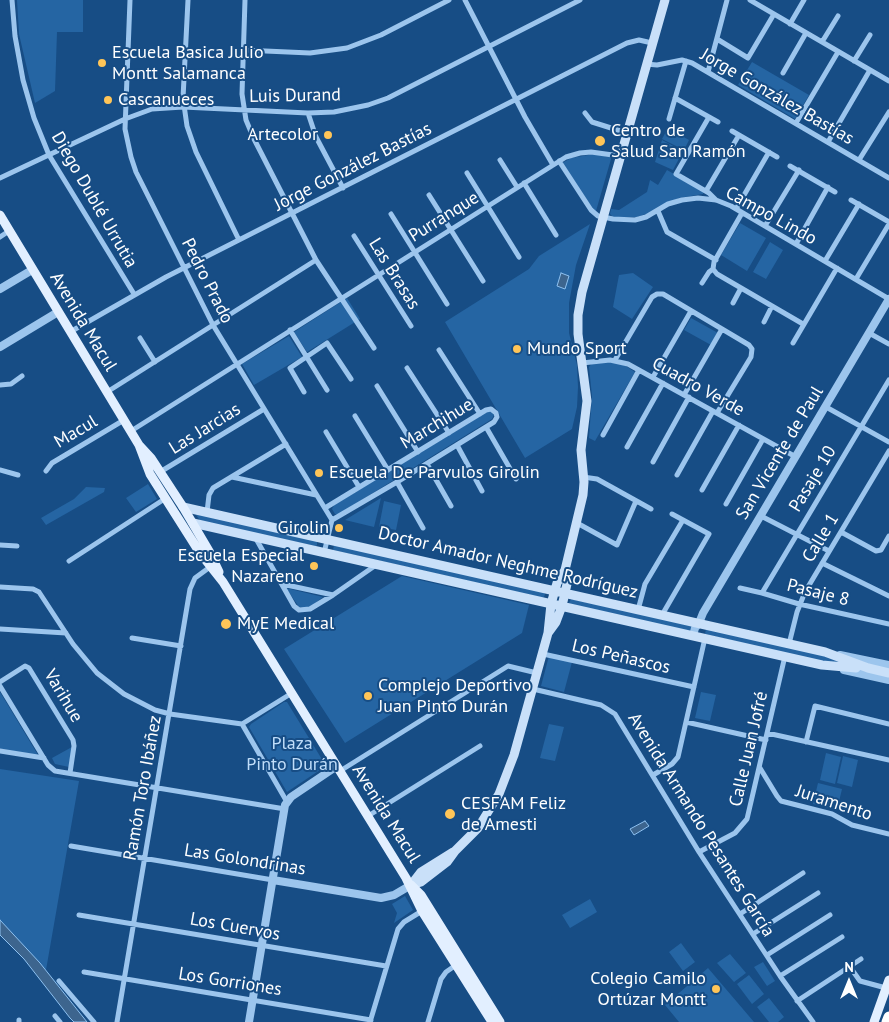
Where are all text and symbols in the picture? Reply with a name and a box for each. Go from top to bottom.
place label: Escuela Basica Julio Montt Salamanca [112,42,264,84]
street label: Jorge González Bastías [696,44,858,150]
marker: Escuela Basica Julio Montt Salamanca [96,57,108,69]
street label: Luis Durand [249,84,341,108]
place label: Cascanueces [118,89,214,111]
marker: Cascanueces [102,94,114,106]
street label: Jorge González Bastías [271,118,435,216]
place label: Centro de Salud San Ramón [611,120,746,162]
place label: Artecolor [248,124,318,146]
street label: Diego Dublé Urrutia [46,128,142,272]
marker: Artecolor [322,129,334,141]
marker: Centro de Salud San Ramón [593,134,607,148]
street label: Campo Lindo [722,182,820,250]
street label: Purranque [405,187,483,247]
street label: Las Brasas [364,234,424,314]
street label: Pedro Prado [176,235,238,327]
street label: Avenida Macul [45,268,121,376]
place label: Mundo Sport [527,338,627,360]
marker: Mundo Sport [511,343,523,355]
street label: Cuadro Verde [648,353,748,421]
street label: San Vicente de Paul [732,382,828,524]
street label: Marchihue [397,394,477,454]
street label: Las Jarcias [165,399,245,459]
street label: Macul [51,411,101,453]
street label: Pasaje 10 [785,442,841,516]
place label: Escuela De Parvulos Girolin [329,462,540,484]
marker: Escuela De Parvulos Girolin [313,467,325,479]
street label: Calle 1 [798,510,844,566]
place label: Girolin [277,517,329,539]
marker: Girolin [333,522,345,534]
street label: Doctor Amador Neghme Rodríguez [376,523,640,603]
place label: Escuela Especial Nazareno [178,545,304,588]
marker: Escuela Especial Nazareno [308,560,320,572]
street label: Pasaje 8 [785,575,851,611]
place label: MyE Medical [237,613,334,635]
marker: MyE Medical [219,617,233,631]
street label: Los Peñascos [570,635,672,679]
street label: Varihue [39,666,87,726]
place label: Complejo Deportivo Juan Pinto Durán [378,675,531,718]
street label: Calle Juan Jofré [725,689,773,809]
marker: Complejo Deportivo Juan Pinto Durán [362,690,374,702]
street label: Avenida Armando Pesantes García [623,709,779,941]
street label: Ramón Toro Ibáñez [120,714,166,862]
park label: Plaza Pinto Durán [246,733,338,776]
street label: Avenida Macul [347,761,425,867]
street label: Juramento [793,780,875,826]
place label: CESFAM Feliz de Amesti [461,793,566,836]
marker: CESFAM Feliz de Amesti [443,807,457,821]
street label: Las Golondrinas [183,840,307,880]
street label: Los Cuervos [188,908,282,946]
north arrow [824,957,874,1007]
text: N [844,958,854,976]
street label: Los Gorriones [177,963,283,1001]
place label: Colegio Camilo Ortúzar Montt [590,968,706,1011]
marker: Colegio Camilo Ortúzar Montt [710,983,722,995]

